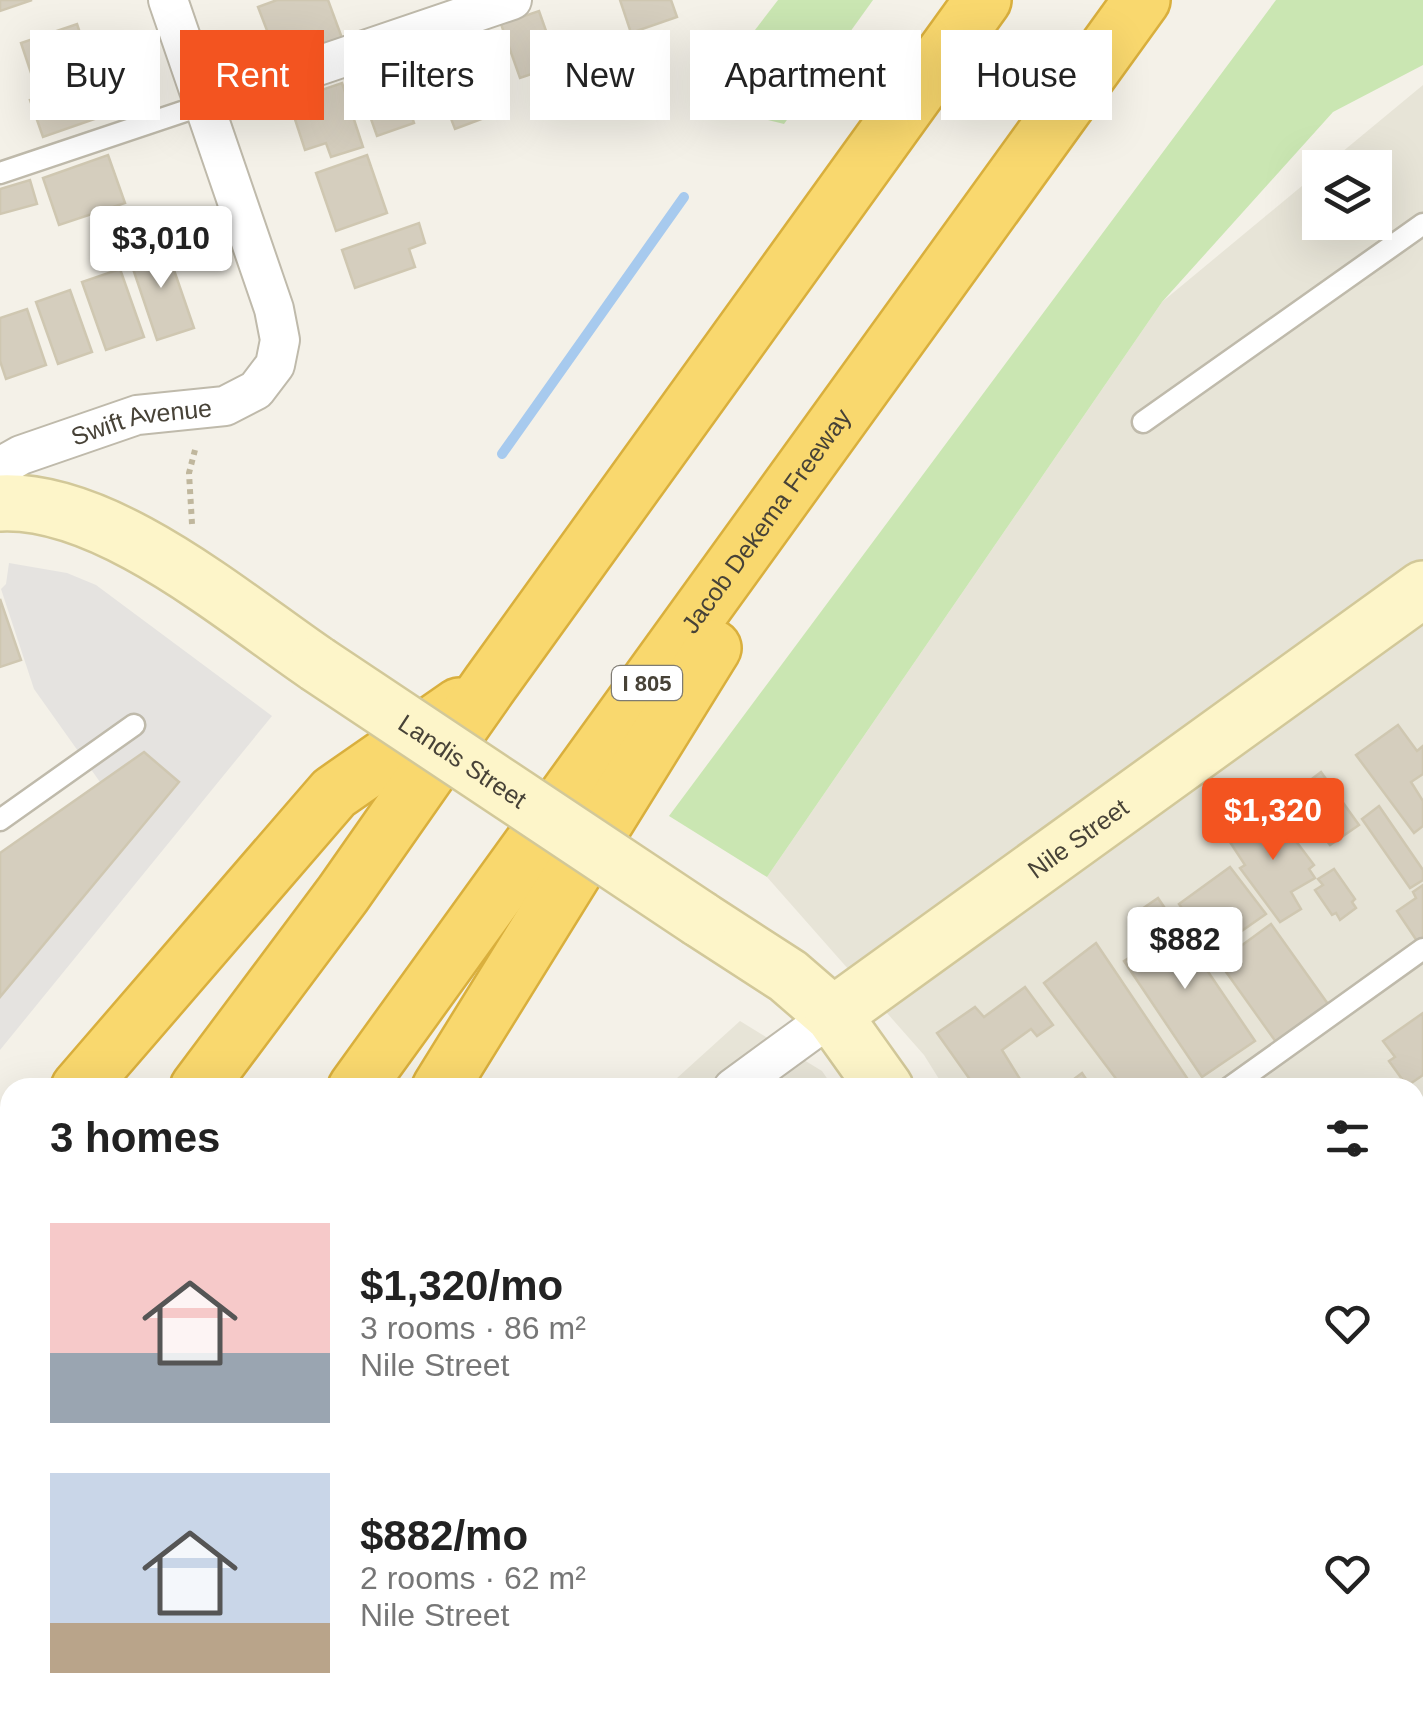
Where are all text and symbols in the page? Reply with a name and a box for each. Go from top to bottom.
chip: Buy [30,30,160,120]
chip: Rent [180,30,324,120]
chip: Filters [344,30,510,120]
chip: New [530,30,670,120]
chip: Apartment [690,30,921,120]
chip: House [941,30,1112,120]
map controls [1302,150,1392,240]
button: layers [1302,150,1392,240]
pin: $3,010 [80,206,242,291]
text: $3,010 [112,220,210,256]
street label: Swift Avenue [67,393,213,451]
street label: Jacob Dekema Freeway [676,403,857,638]
road number: I 805 [612,666,682,700]
street label: Landis Street [394,708,532,814]
pin: $1,320 [1192,778,1354,863]
text: $1,320 [1224,792,1322,828]
street label: Nile Street [1022,793,1133,884]
pin: $882 [1126,907,1244,992]
text: $882 [1149,921,1221,957]
icon: filters [1320,1111,1375,1166]
text: 3 homes [50,1114,220,1161]
text: $1,320/mo [360,1262,563,1309]
icon: home [130,1263,250,1383]
icon: heart [1320,1296,1375,1351]
text: 3 rooms · 86 m² [360,1310,586,1346]
text: Nile Street [360,1347,509,1383]
text: $882/mo [360,1512,528,1559]
icon: home [130,1513,250,1633]
icon: heart [1320,1546,1375,1601]
text: 2 rooms · 62 m² [360,1560,586,1596]
text: Nile Street [360,1597,509,1633]

